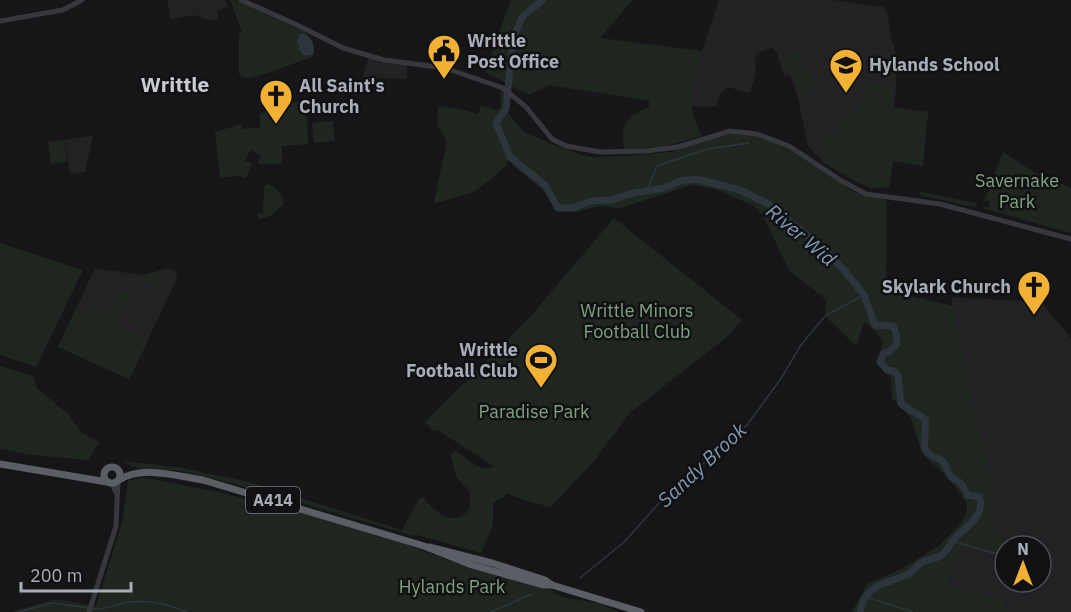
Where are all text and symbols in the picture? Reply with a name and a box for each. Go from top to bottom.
place label: Writtle Post Office [467,29,559,73]
public building icon: Writtle Post Office [426,33,462,80]
school or university icon: Hylands School [828,47,864,94]
place label: Hylands School [869,53,1000,76]
district label: Writtle [141,70,210,98]
place label: All Saint's Church [299,74,384,118]
church icon: All Saint's Church [258,78,294,125]
park label: Savernake Park [975,169,1059,213]
water label: River Wid [761,197,842,272]
church icon: Skylark Church [1016,269,1052,316]
place label: Skylark Church [882,275,1011,298]
park label: Writtle Minors Football Club [580,299,694,343]
place label: Writtle Football Club [406,338,518,382]
sports icon: Writtle Football Club [523,342,559,389]
park label: Paradise Park [479,400,590,423]
water label: Sandy Brook [651,416,752,513]
road number: A414 [246,487,300,513]
north arrow [993,534,1053,594]
text: N [1017,539,1029,559]
scale bar [21,555,130,593]
text: 200 m [30,564,82,587]
park label: Hylands Park [399,575,506,598]

